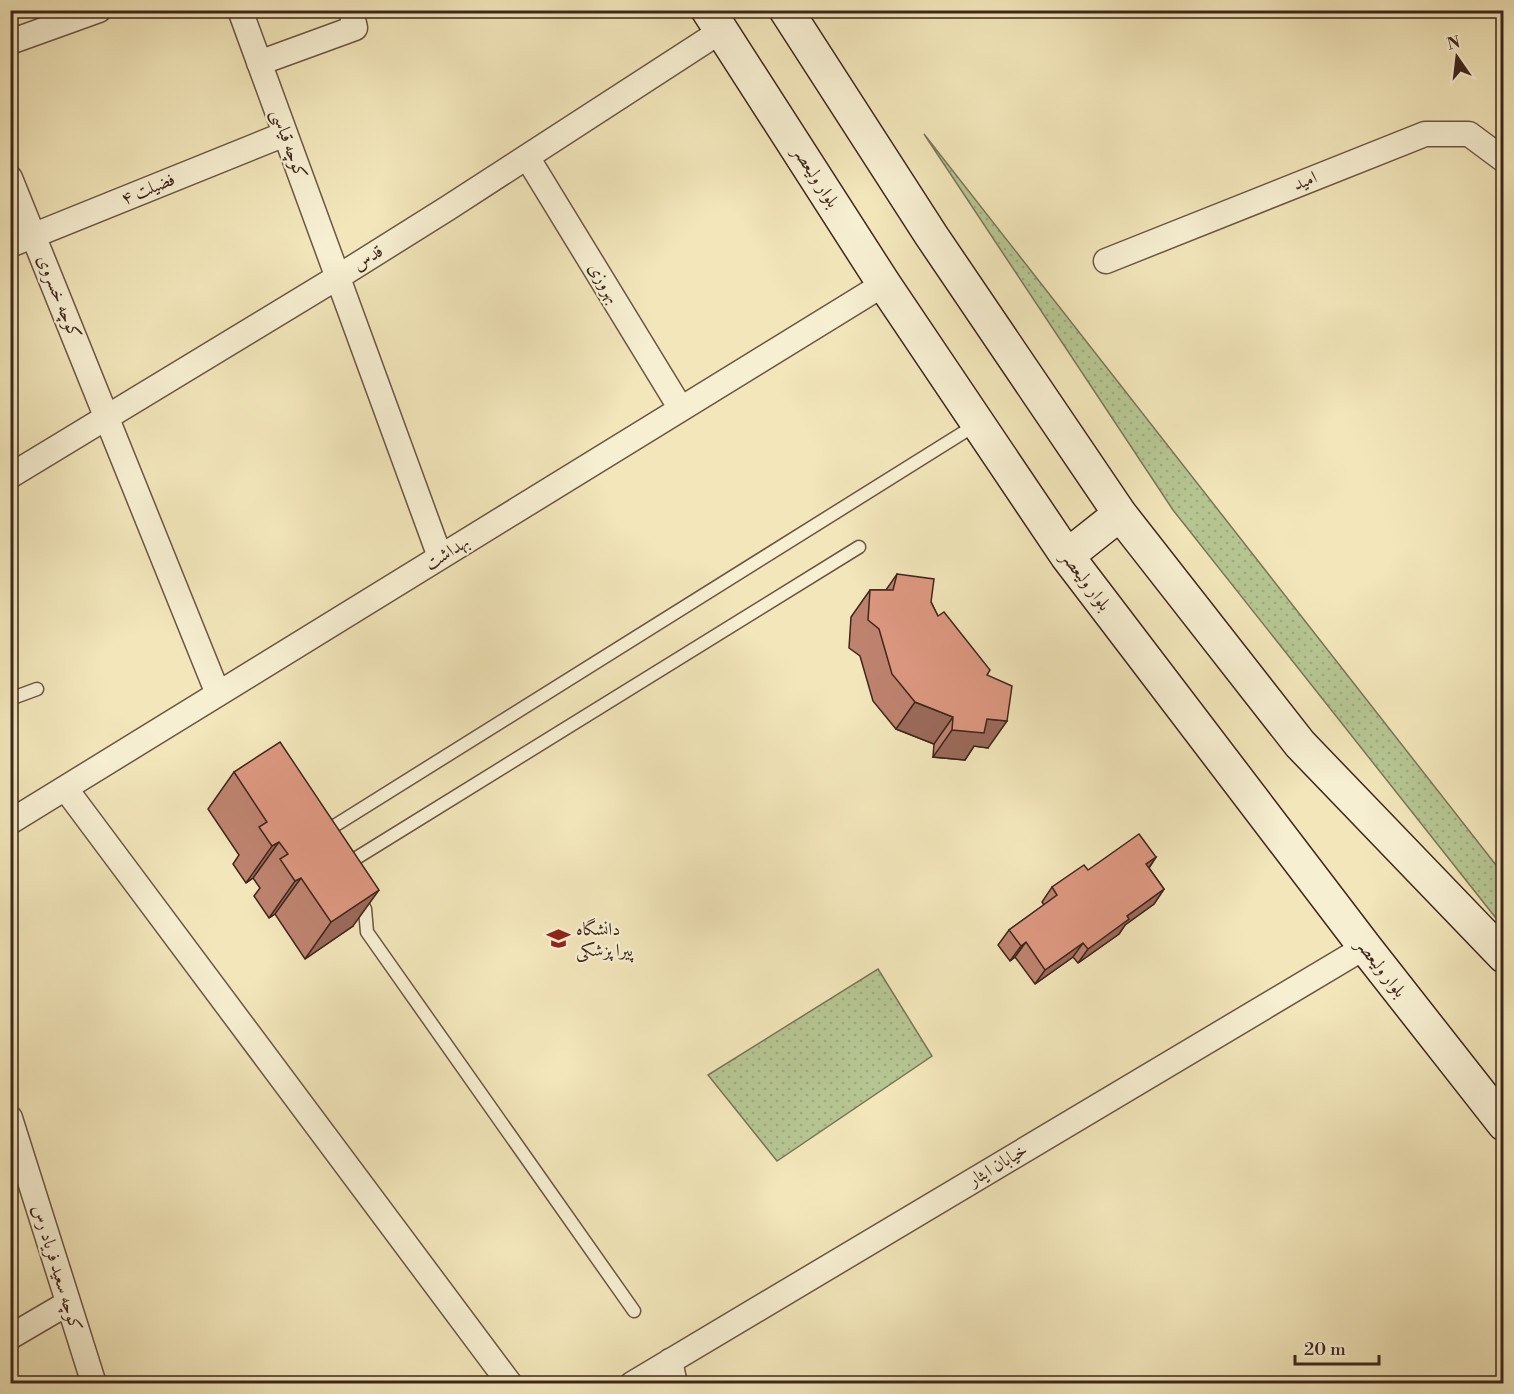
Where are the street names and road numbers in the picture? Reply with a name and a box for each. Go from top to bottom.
street label: کوچه قیاسی [265,106,312,182]
street label: بلوار ولیعصر [786,140,844,212]
street label: امید [1290,166,1320,196]
street label: فضیلت ۴ [118,168,178,210]
street label: قدس [348,240,388,276]
street label: کوچه خسروی [31,251,86,343]
street label: بهروزی [583,258,625,308]
street label: بهداشت [421,531,473,575]
street label: بلوار ولیعصر [1055,545,1116,615]
street label: بلوار ولیعصر [1349,932,1411,1002]
street label: خیابان ایثار [962,1138,1032,1193]
street label: کوچه سعید فریاد رس [26,1202,87,1334]

